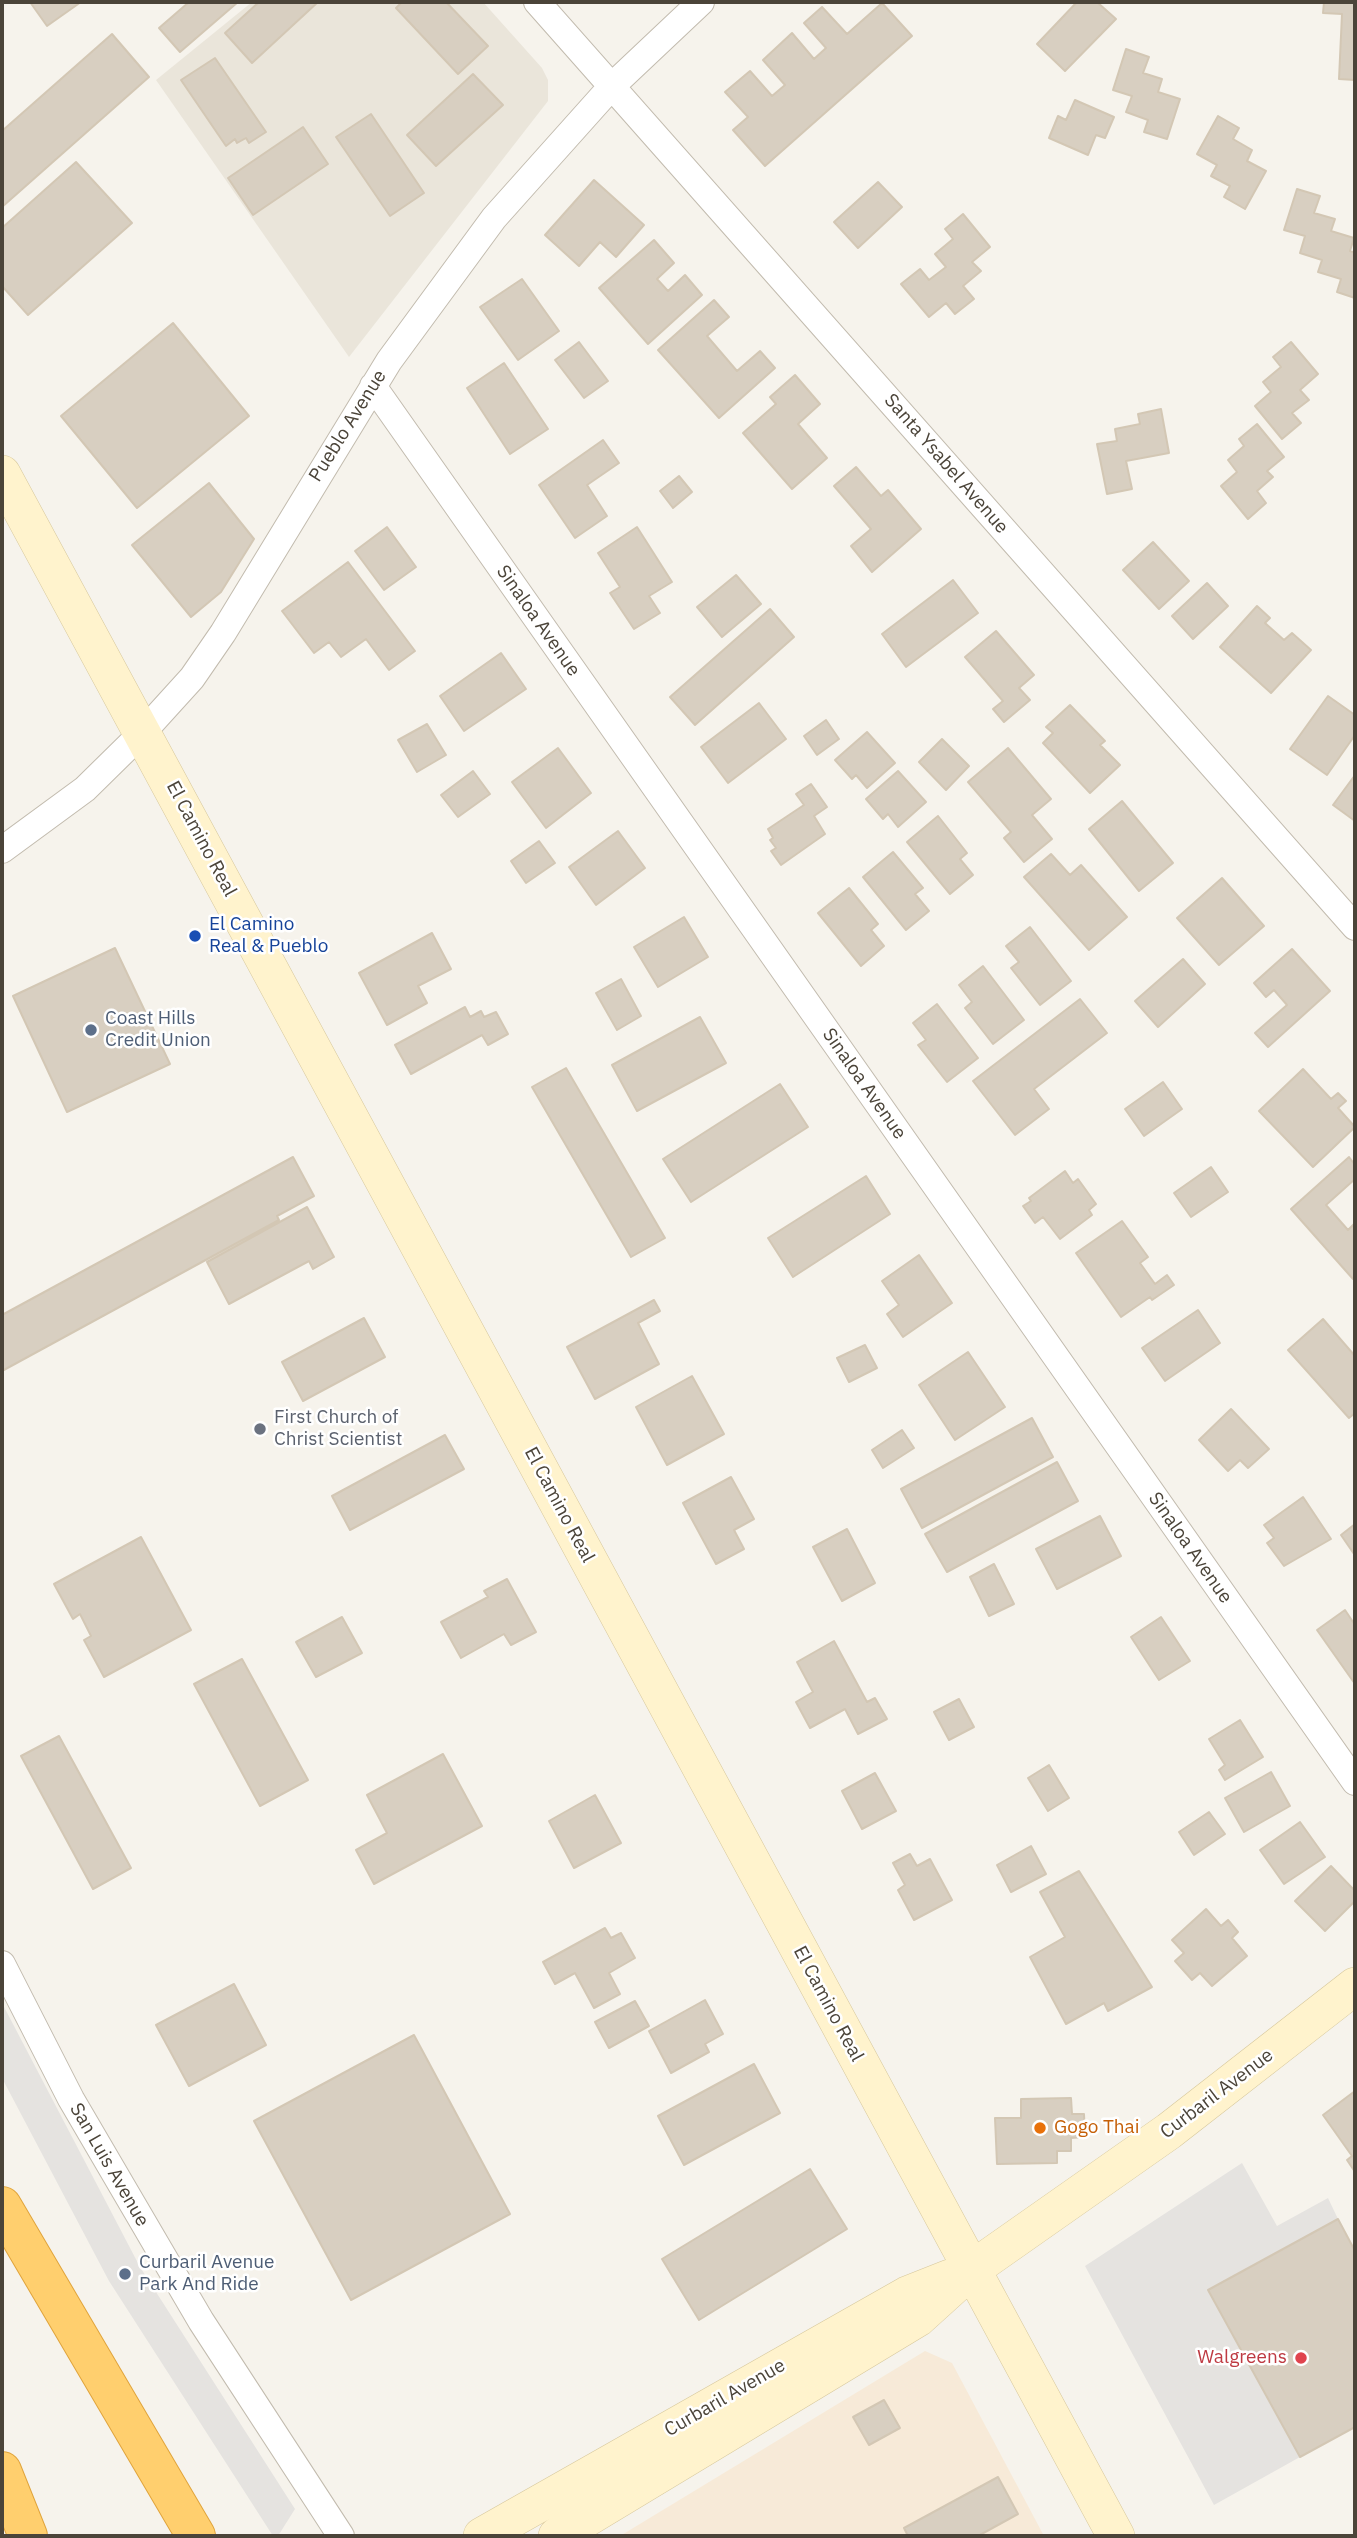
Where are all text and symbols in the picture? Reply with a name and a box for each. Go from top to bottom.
street label: Pueblo Avenue [305,366,391,486]
street label: Santa Ysabel Avenue [879,389,1013,539]
street label: Sinaloa Avenue [491,561,585,681]
street label: El Camino Real [161,777,241,901]
place label: El Camino Real & Pueblo [209,914,328,958]
marker: El Camino Real & Pueblo [187,928,203,944]
place label: Coast Hills Credit Union [105,1008,211,1052]
marker: Coast Hills Credit Union [83,1022,99,1038]
street label: Sinaloa Avenue [817,1024,911,1144]
place label: First Church of Christ Scientist [274,1407,402,1451]
marker: First Church of Christ Scientist [252,1421,268,1437]
street label: El Camino Real [519,1443,599,1567]
street label: Sinaloa Avenue [1143,1488,1237,1608]
street label: El Camino Real [788,1942,868,2066]
street label: Curbaril Avenue [1156,2044,1278,2144]
street label: San Luis Avenue [64,2099,154,2231]
place label: Gogo Thai [1054,2117,1139,2139]
marker: Gogo Thai [1032,2120,1048,2136]
place label: Curbaril Avenue Park And Ride [139,2252,275,2296]
marker: Curbaril Avenue Park And Ride [117,2266,133,2282]
place label: Walgreens [1197,2347,1287,2369]
marker: Walgreens [1293,2350,1309,2366]
street label: Curbaril Avenue [661,2354,789,2442]

